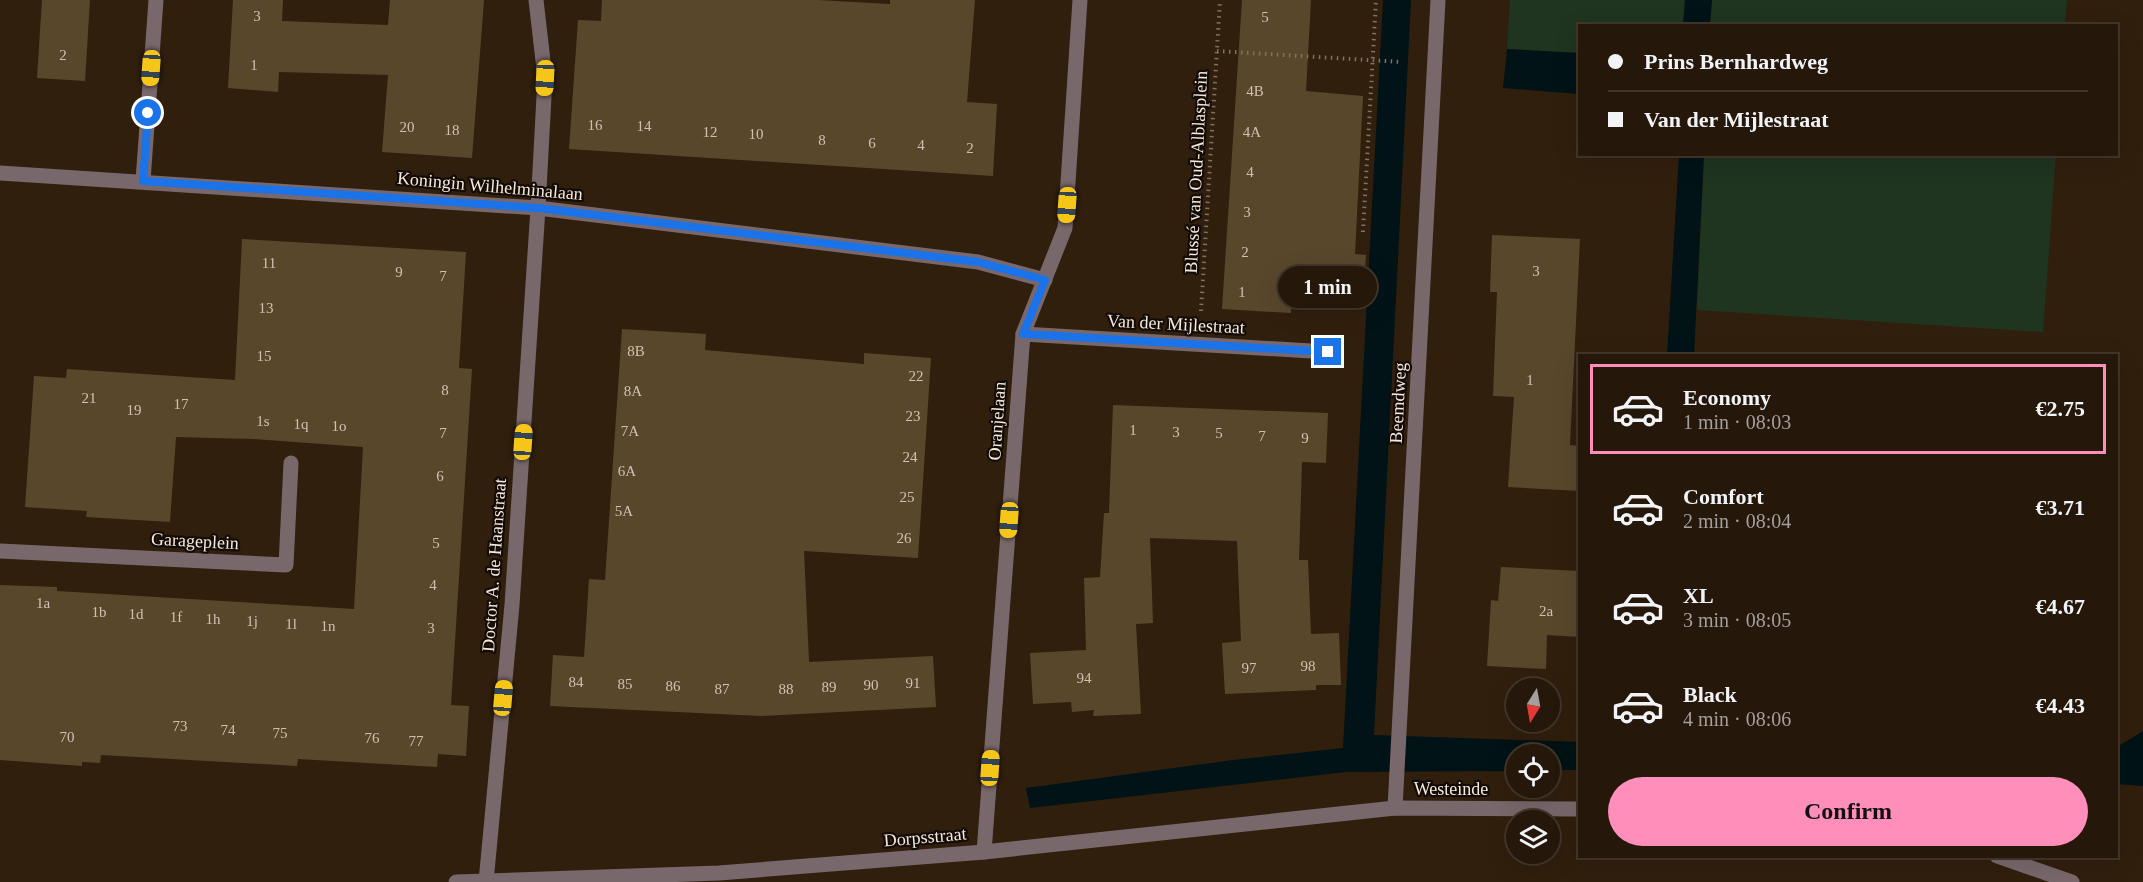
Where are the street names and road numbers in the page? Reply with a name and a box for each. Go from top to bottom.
street label: Blussé van Oud-Alblasplein [1181,70,1211,274]
street label: Koningin Wilhelminalaan [396,168,584,204]
street label: Van der Mijlestraat [1107,310,1245,338]
street label: Beemdweg [1386,362,1410,444]
street label: Oranjelaan [984,381,1010,461]
street label: Doctor A. de Haanstraat [478,478,510,652]
street label: Garageplein [151,529,239,553]
street label: Westeinde [1414,779,1488,799]
street label: Dorpsstraat [883,823,967,851]

